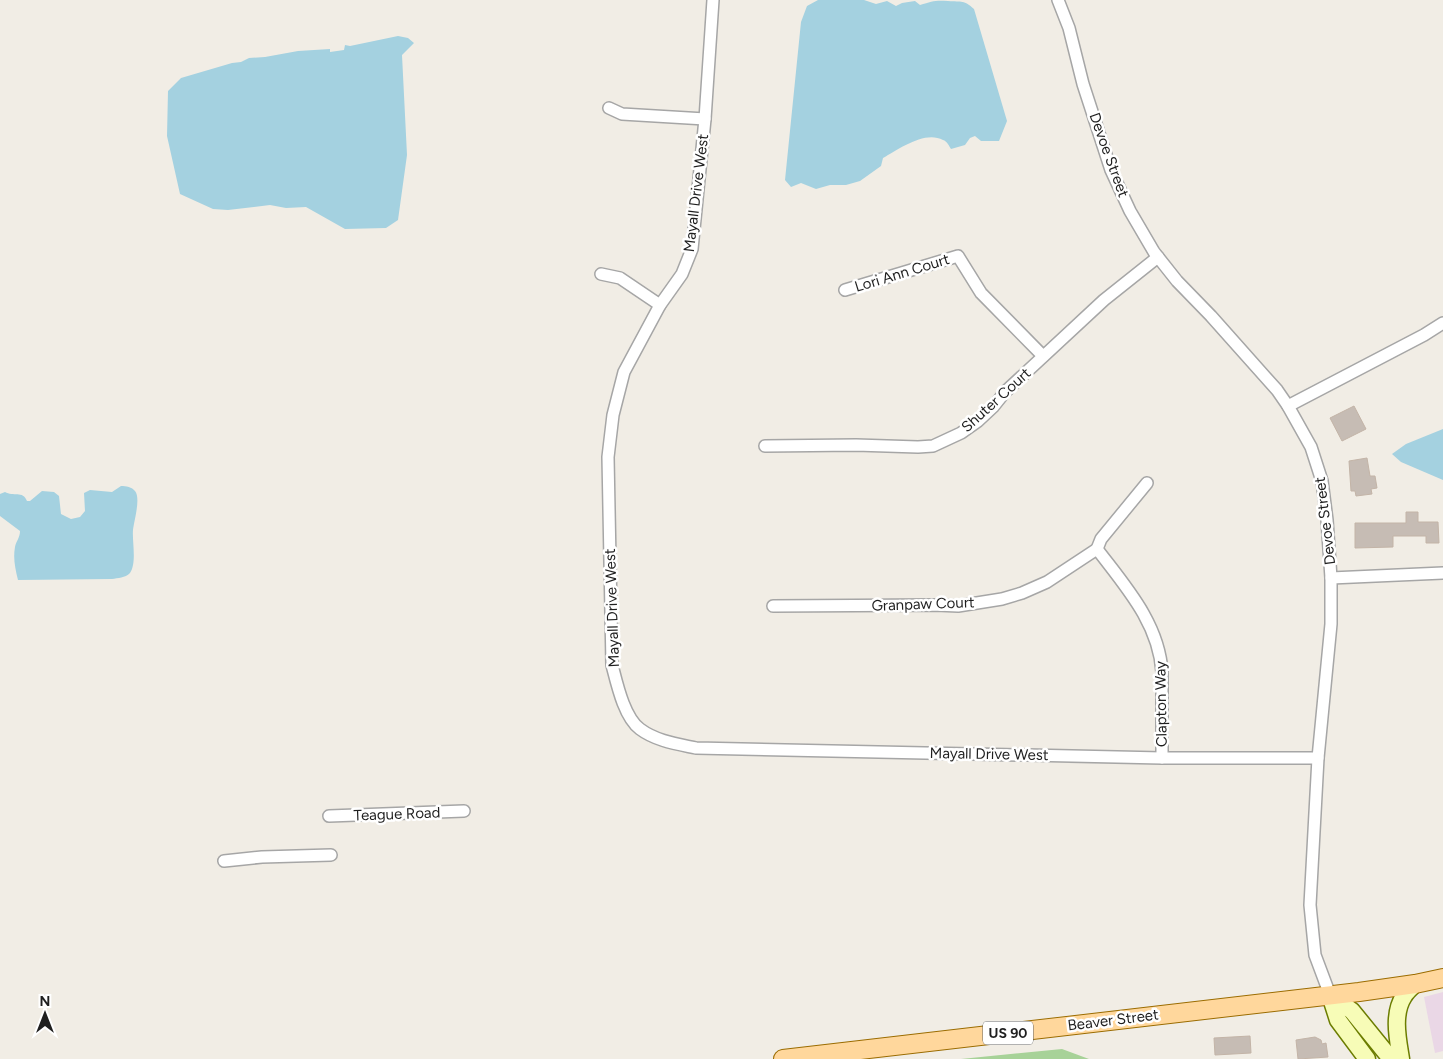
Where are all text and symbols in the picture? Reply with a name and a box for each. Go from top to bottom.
street label: Devoe Street [1085,110,1133,200]
street label: Mayall Drive West [680,133,712,253]
street label: Lori Ann Court [853,250,952,296]
street label: Shuter Court [958,364,1035,436]
street label: Devoe Street [1311,476,1339,566]
street label: Mayall Drive West [601,548,623,668]
street label: Granpaw Court [871,593,975,615]
street label: Clapton Way [1151,661,1171,747]
street label: Mayall Drive West [929,744,1049,764]
street label: Teague Road [353,803,441,825]
north arrow [20,989,70,1039]
text: N [40,993,50,1010]
street label: Beaver Street [1067,1005,1160,1035]
road number: US 90 [983,1021,1033,1044]

